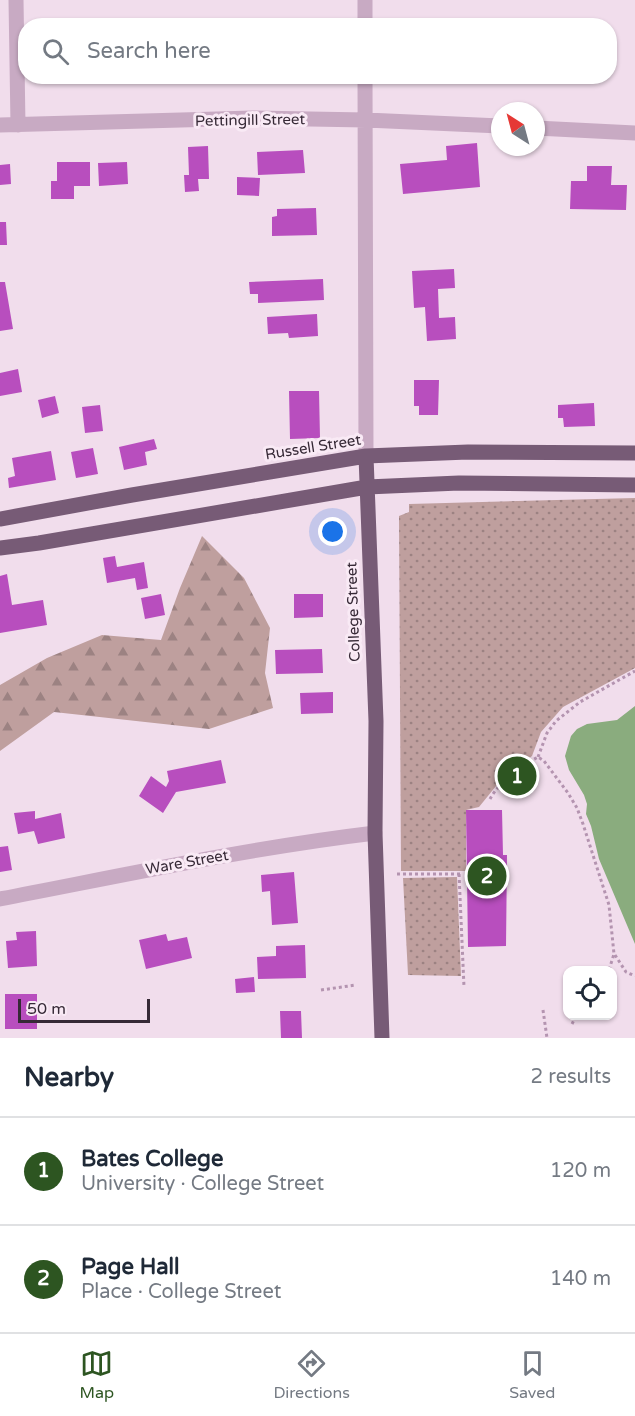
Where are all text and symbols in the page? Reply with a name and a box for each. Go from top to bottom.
search box [18,18,617,84]
icon: search [39,35,72,68]
text: Search here [87,38,211,64]
north arrow [491,102,545,156]
street label: Pettingill Street [195,110,305,130]
street label: Russell Street [264,430,363,463]
your location [318,517,347,546]
street label: College Street [342,561,364,662]
pin: 1 [498,754,536,798]
street label: Ware Street [144,846,230,878]
pin: 2 [468,854,506,898]
map controls [563,966,617,1020]
button: locate [563,966,617,1020]
scale bar [18,996,150,1024]
text: 50 m [27,999,66,1019]
text: Nearby [24,1062,114,1093]
text: 2 results [531,1065,611,1089]
text: Bates College [81,1146,223,1172]
text: 1 [37,1159,50,1183]
text: 120 m [550,1159,611,1183]
text: University · College Street [81,1172,324,1196]
text: Page Hall [81,1254,180,1280]
text: 2 [37,1267,50,1291]
text: 140 m [550,1267,611,1291]
text: Place · College Street [81,1280,281,1304]
tab: Map [80,1347,114,1403]
tab: Directions [273,1347,350,1403]
tab: Saved [509,1347,555,1403]

